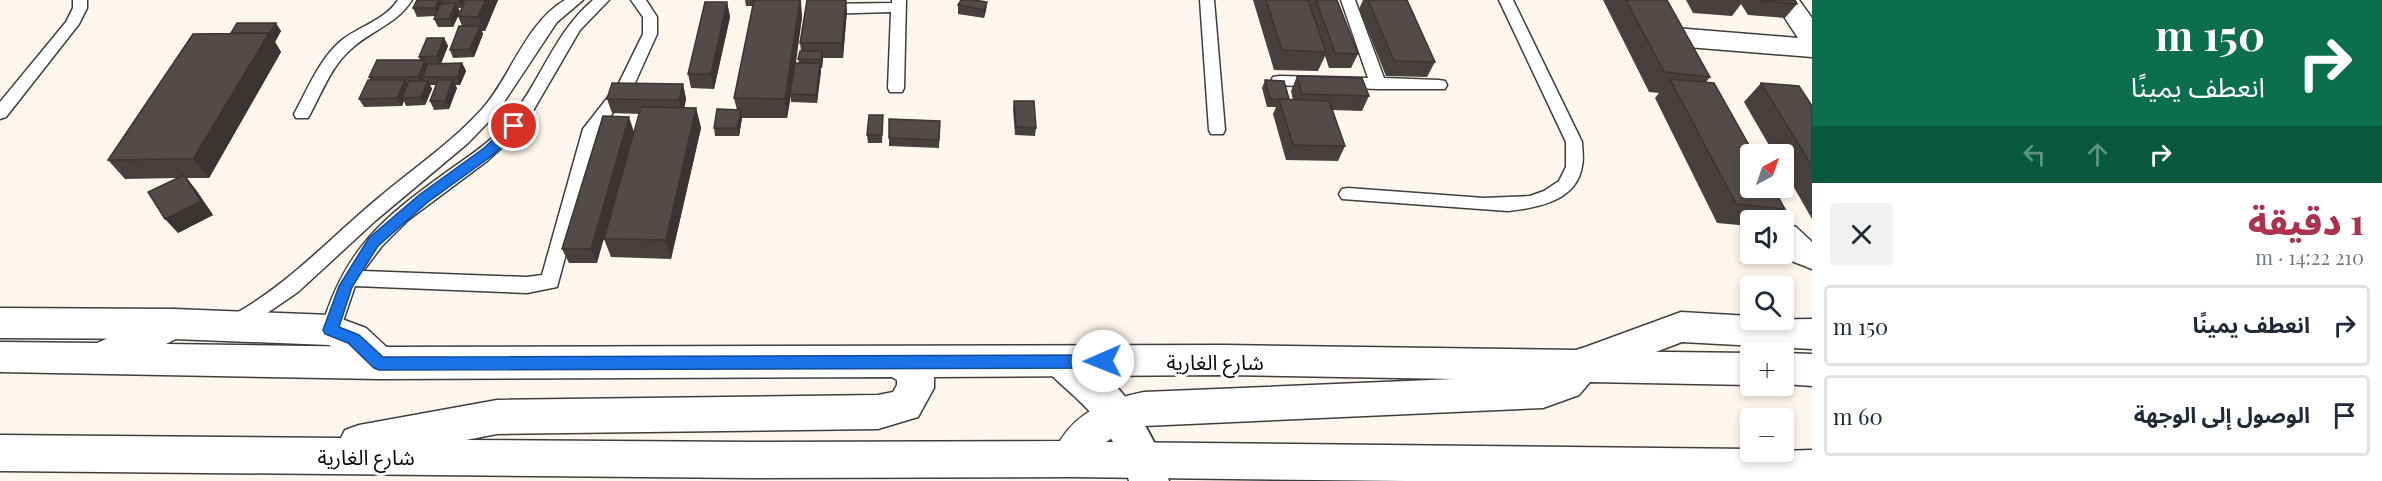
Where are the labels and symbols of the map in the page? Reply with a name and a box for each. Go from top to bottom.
pin [488,100,539,151]
north arrow [1740,144,1794,198]
position arrow [1071,329,1135,393]
street label: شارع الغارية [1166,347,1264,378]
street label: شارع الغارية [317,442,415,473]

